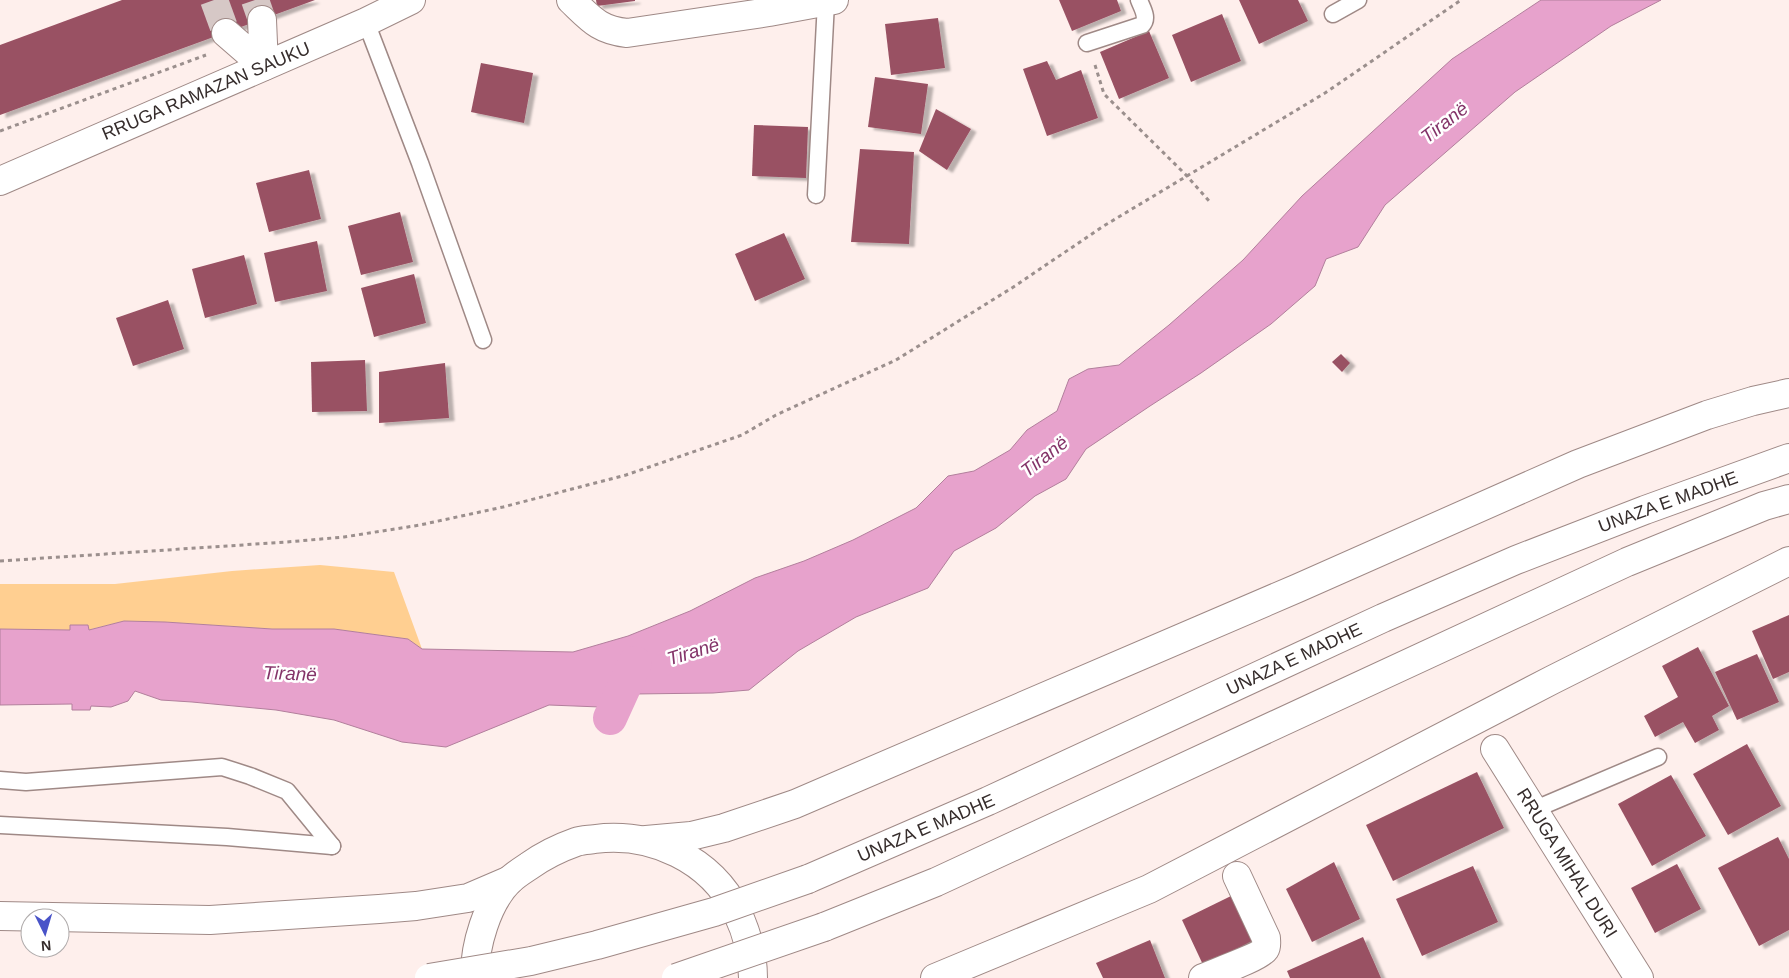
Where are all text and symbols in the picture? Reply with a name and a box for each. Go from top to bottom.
street label: RRUGA RAMAZAN SAUKU [99,38,313,144]
water label: Tiranë [1417,98,1472,147]
water label: Tiranë [1017,432,1072,481]
street label: UNAZA E MADHE [1595,467,1741,537]
street label: UNAZA E MADHE [1223,619,1365,699]
water label: Tiranë [664,634,722,669]
water label: Tiranë [263,662,317,685]
street label: RRUGA MIHAL DURI [1513,785,1621,941]
street label: UNAZA E MADHE [854,790,998,866]
north arrow [20,908,70,958]
text: N [40,938,52,954]

